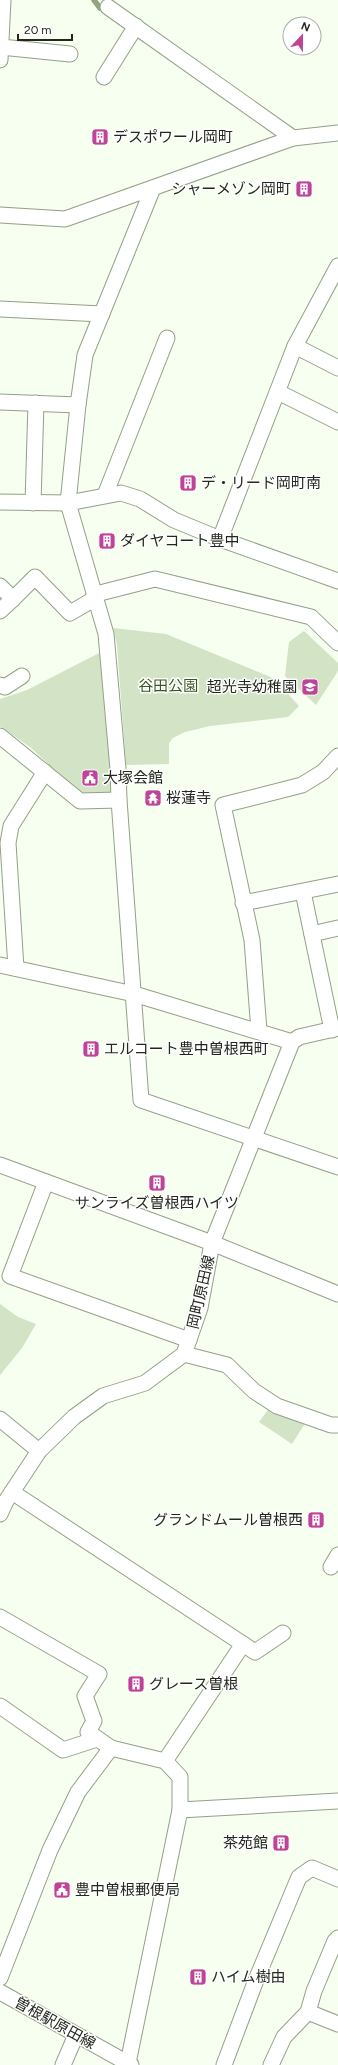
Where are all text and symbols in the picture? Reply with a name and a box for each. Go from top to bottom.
scale bar [18,16,72,42]
north arrow [282,16,322,56]
text: N [299,20,312,35]
text: 20 m [24,23,52,37]
building icon: デスポワール岡町 [90,127,110,147]
place label: デスポワール岡町 [113,128,233,146]
building icon: シャーメゾン岡町 [294,179,314,199]
place label: シャーメゾン岡町 [172,180,291,198]
building icon: デ・リード岡町南 [178,473,198,493]
place label: デ・リード岡町南 [201,474,321,492]
building icon: ダイヤコート豊中 [97,531,117,551]
place label: ダイヤコート豊中 [120,532,240,550]
park label: 谷田公園 [138,677,198,695]
school or university icon: 超光寺幼稚園 [300,677,320,697]
place label: 超光寺幼稚園 [207,678,297,696]
public building icon: 大塚会館 [80,768,100,788]
place label: 大塚会館 [103,769,163,787]
temple icon: 桜蓮寺 [143,788,163,808]
place label: 桜蓮寺 [166,789,211,807]
building icon: エルコート豊中曽根西町 [81,1039,101,1059]
place label: エルコート豊中曽根西町 [104,1040,269,1058]
building icon: サンライズ曽根西ハイツ [147,1173,167,1193]
place label: サンライズ曽根西ハイツ [75,1194,239,1212]
street label: 岡町原田線 [184,1253,218,1331]
building icon: グランドムール曽根西 [306,1510,326,1530]
place label: グランドムール曽根西 [153,1511,303,1529]
building icon: グレース曽根 [126,1674,146,1694]
place label: グレース曽根 [149,1675,238,1693]
building icon: 茶苑館 [271,1833,291,1853]
place label: 茶苑館 [223,1834,268,1852]
public building icon: 豊中曽根郵便局 [52,1880,72,1900]
place label: 豊中曽根郵便局 [75,1881,180,1899]
building icon: ハイム樹由 [188,1967,208,1987]
place label: ハイム樹由 [211,1968,285,1986]
street label: 曽根駅原田線 [11,1993,99,2053]

